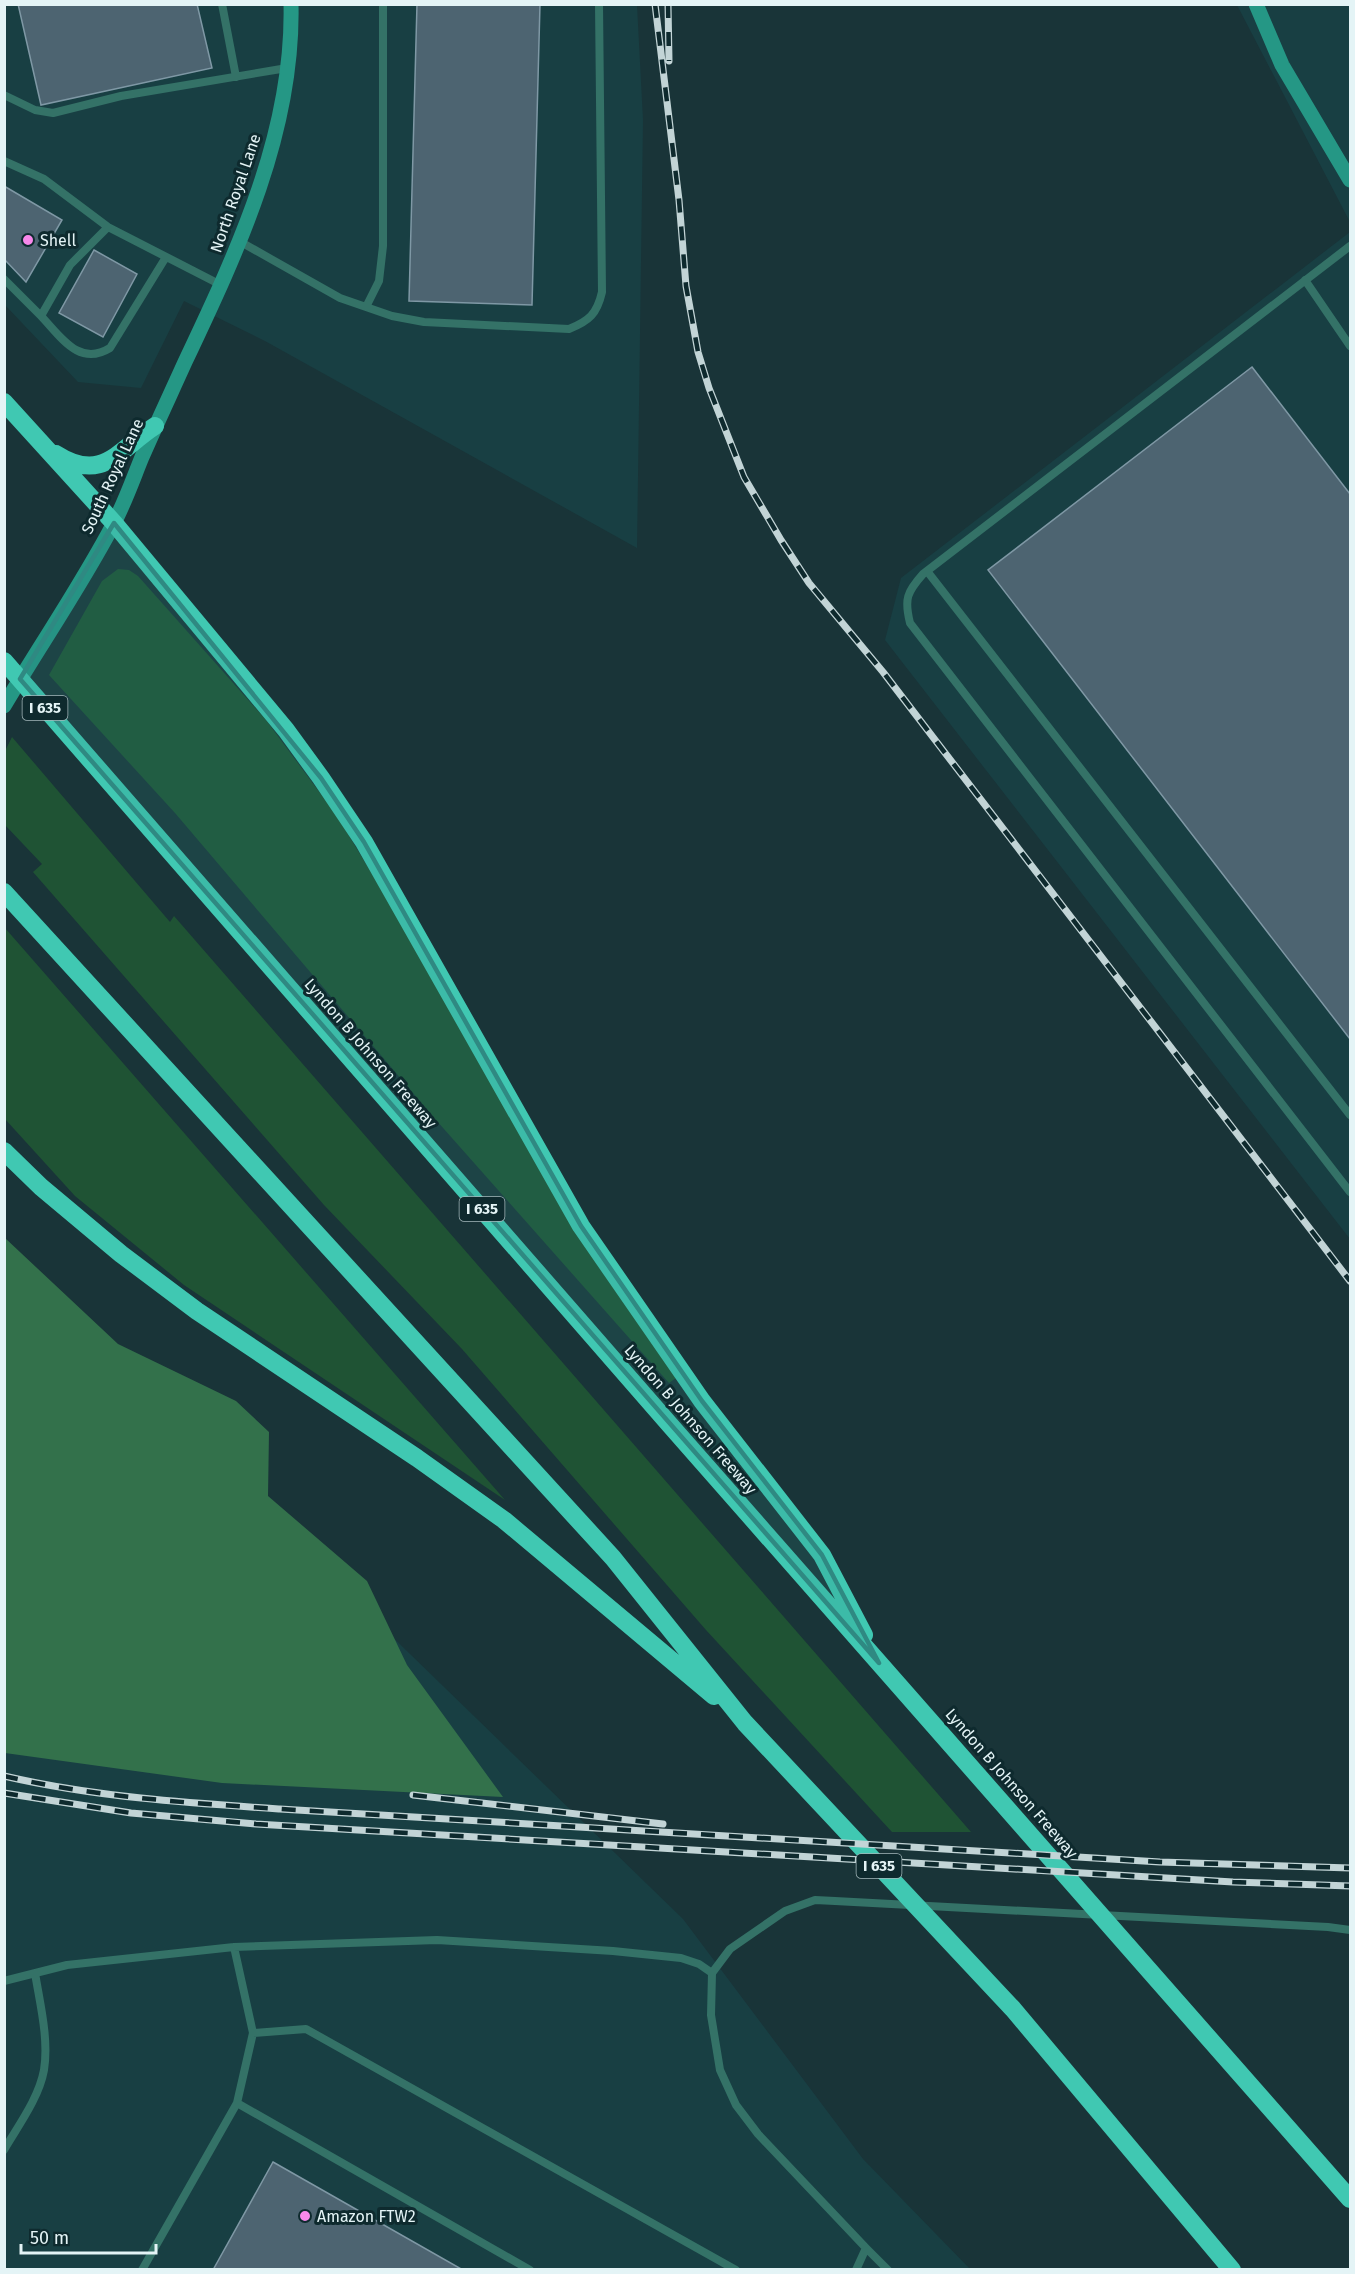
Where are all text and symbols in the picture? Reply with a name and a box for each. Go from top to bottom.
street label: North Royal Lane [206,131,265,255]
place label: Shell [40,231,77,250]
marker: Shell [21,233,35,247]
street label: South Royal Lane [77,415,148,537]
road number: I 635 [22,696,68,720]
street label: Lyndon B Johnson Freeway [300,975,441,1132]
road number: I 635 [460,1197,504,1221]
street label: Lyndon B Johnson Freeway [620,1341,761,1498]
street label: Lyndon B Johnson Freeway [941,1705,1082,1862]
road number: I 635 [856,1854,902,1878]
place label: Amazon FTW2 [317,2207,416,2226]
marker: Amazon FTW2 [298,2209,312,2223]
scale bar [21,2217,156,2255]
text: 50 m [30,2227,69,2249]

